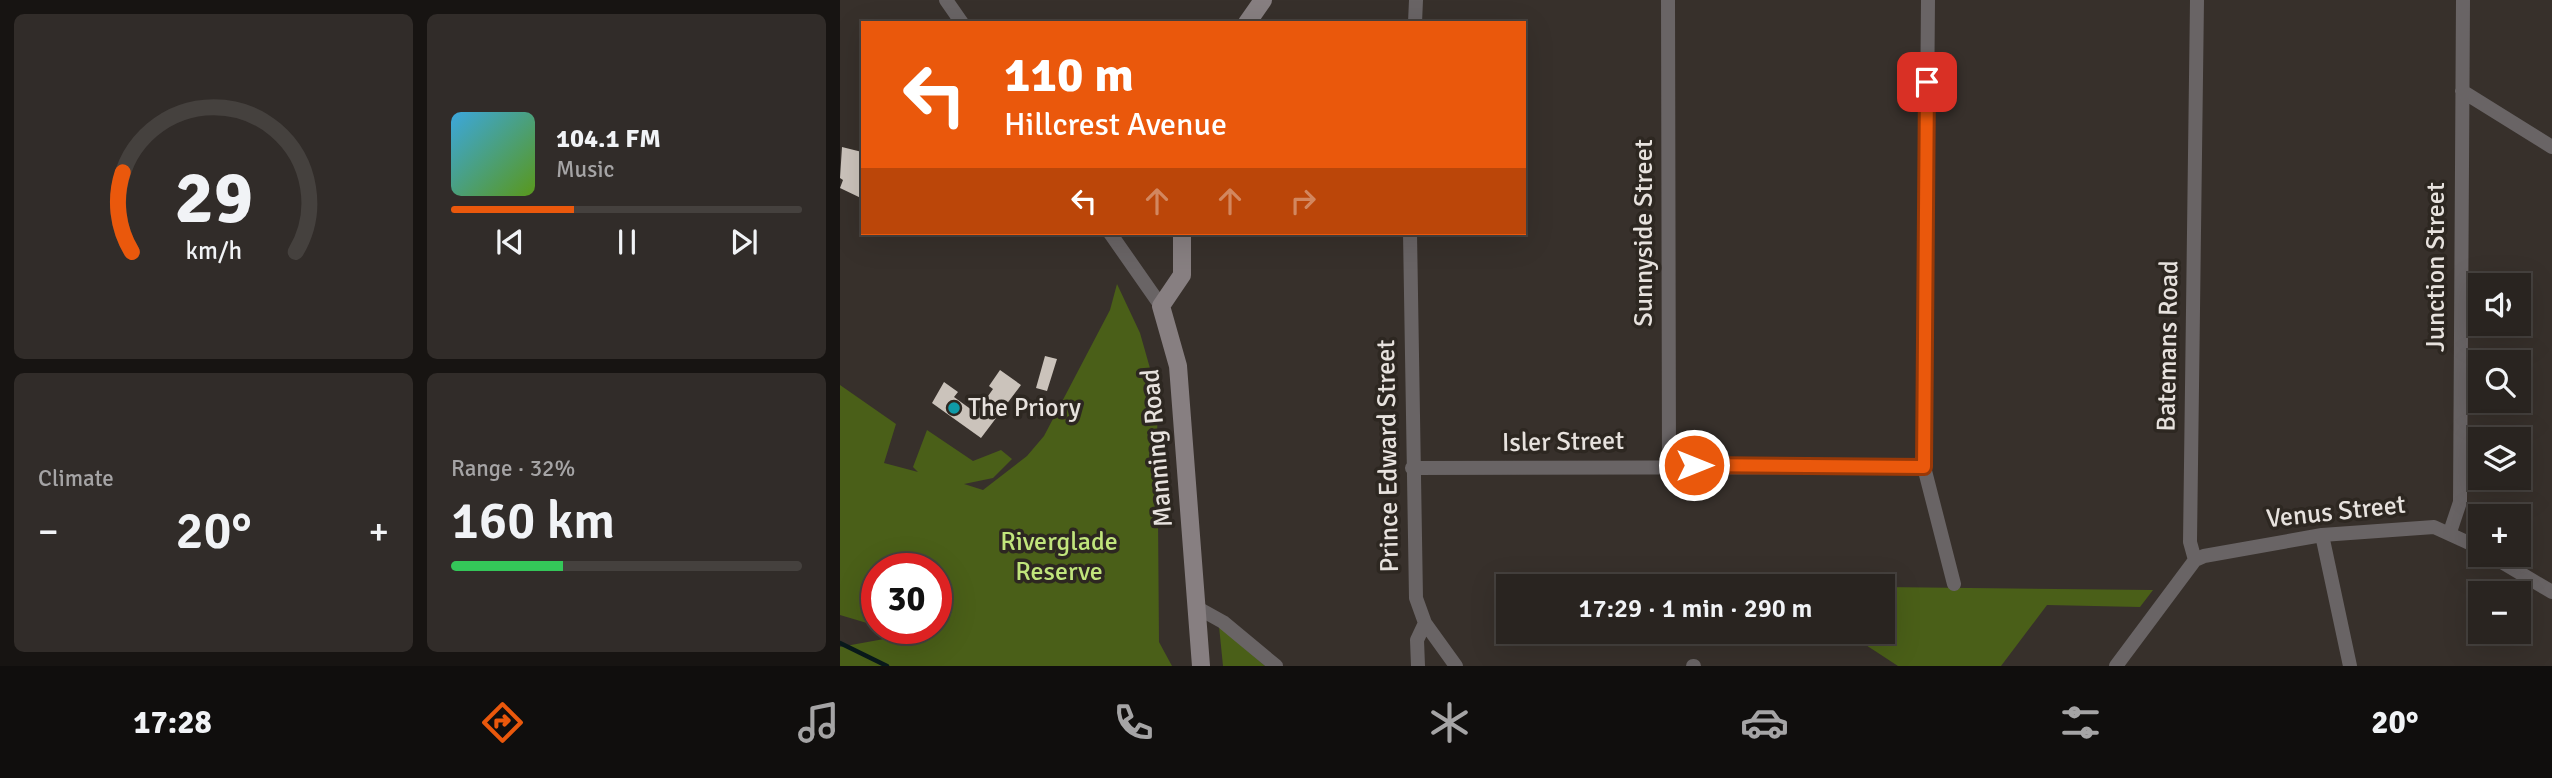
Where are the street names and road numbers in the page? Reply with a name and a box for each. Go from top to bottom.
street label: Sunnyside Street [1628,139,1660,327]
street label: Junction Street [2420,182,2452,352]
street label: Batemans Road [2151,260,2185,432]
street label: Prince Edward Street [1370,339,1406,573]
street label: Manning Road [1134,367,1180,529]
street label: Isler Street [1502,425,1624,459]
street label: Venus Street [2265,489,2407,535]

